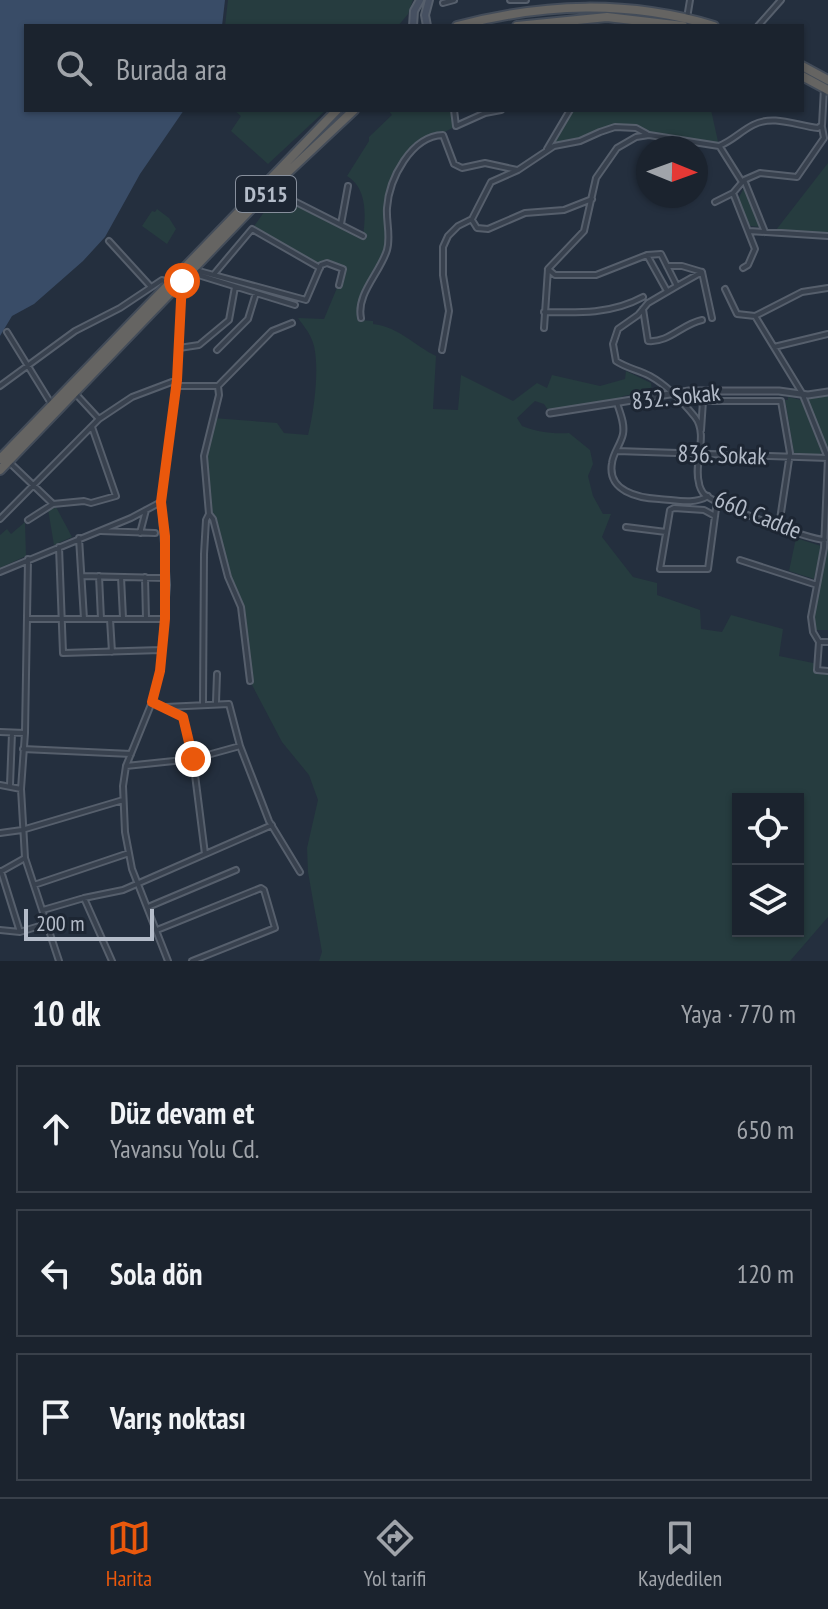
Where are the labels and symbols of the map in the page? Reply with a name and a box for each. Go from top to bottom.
north arrow [636,136,708,208]
road number: D515 [236,176,296,212]
route start [164,263,200,299]
street label: 832. Sokak [630,376,723,417]
street label: 836. Sokak [677,437,768,472]
street label: 660. Cadde [710,483,806,546]
route end [175,741,211,777]
scale bar [24,905,154,941]

